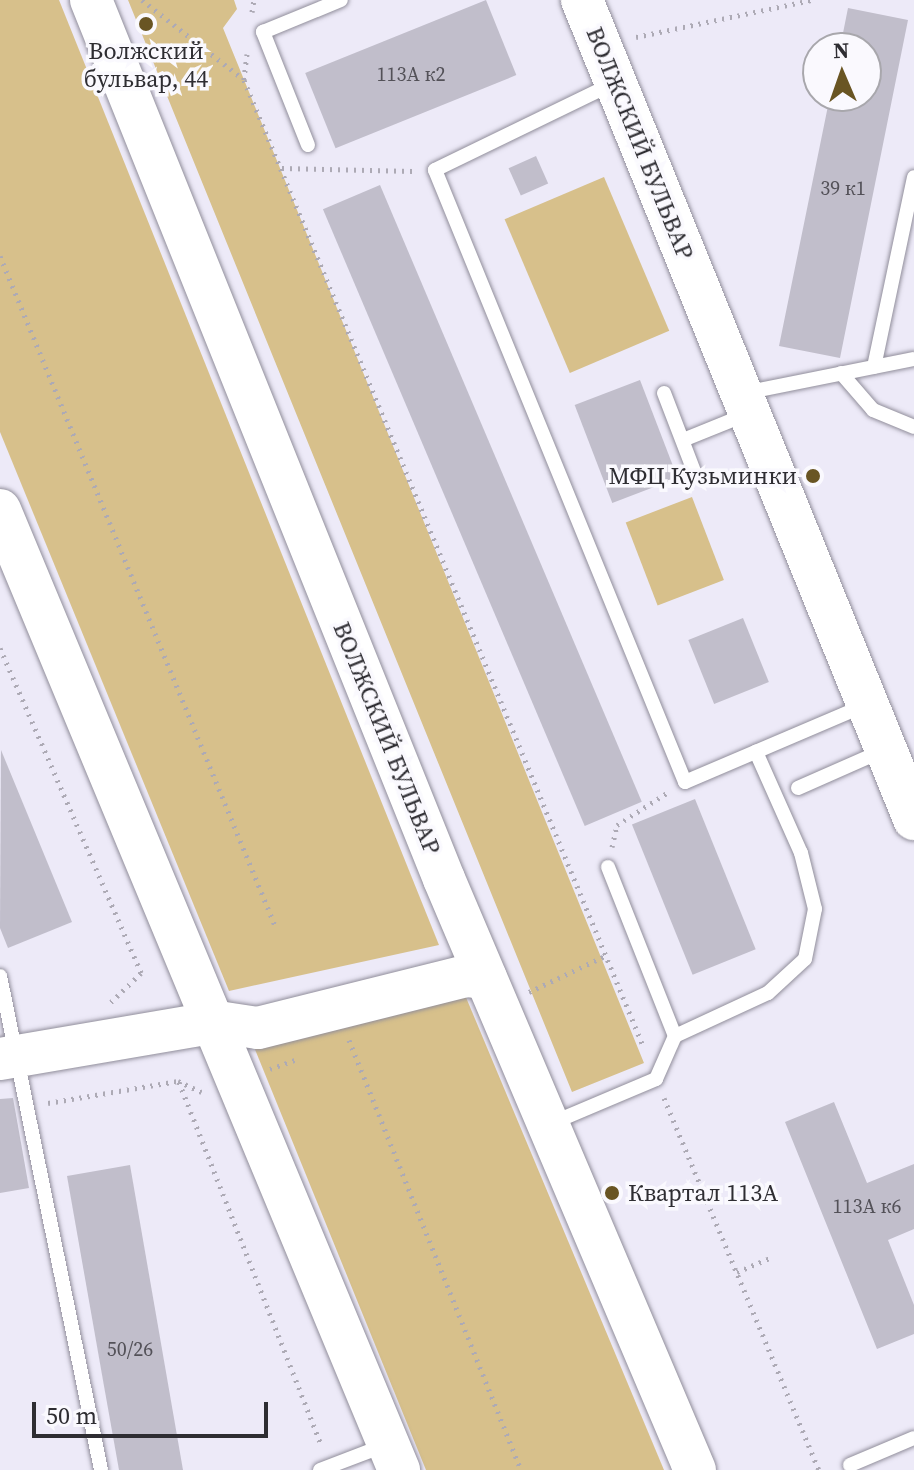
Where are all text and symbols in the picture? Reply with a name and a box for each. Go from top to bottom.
marker: Волжский бульвар, 44 [137,15,155,33]
street label: ВОЛЖСКИЙ БУЛЬВАР [580,23,700,263]
north arrow [802,32,882,112]
text: N [833,35,850,65]
place label: Волжский бульвар, 44 [84,37,208,93]
house number: 113А к2 [377,62,445,86]
house number: 39 к1 [820,176,866,200]
place label: МФЦ Кузьминки [609,462,797,490]
marker: МФЦ Кузьминки [804,467,822,485]
street label: ВОЛЖСКИЙ БУЛЬВАР [327,618,447,858]
place label: Квартал 113А [628,1179,778,1207]
marker: Квартал 113А [603,1184,621,1202]
house number: 113А к6 [833,1194,901,1218]
house number: 50/26 [107,1337,153,1361]
scale bar [36,1386,272,1436]
text: 50 m [46,1399,97,1432]

